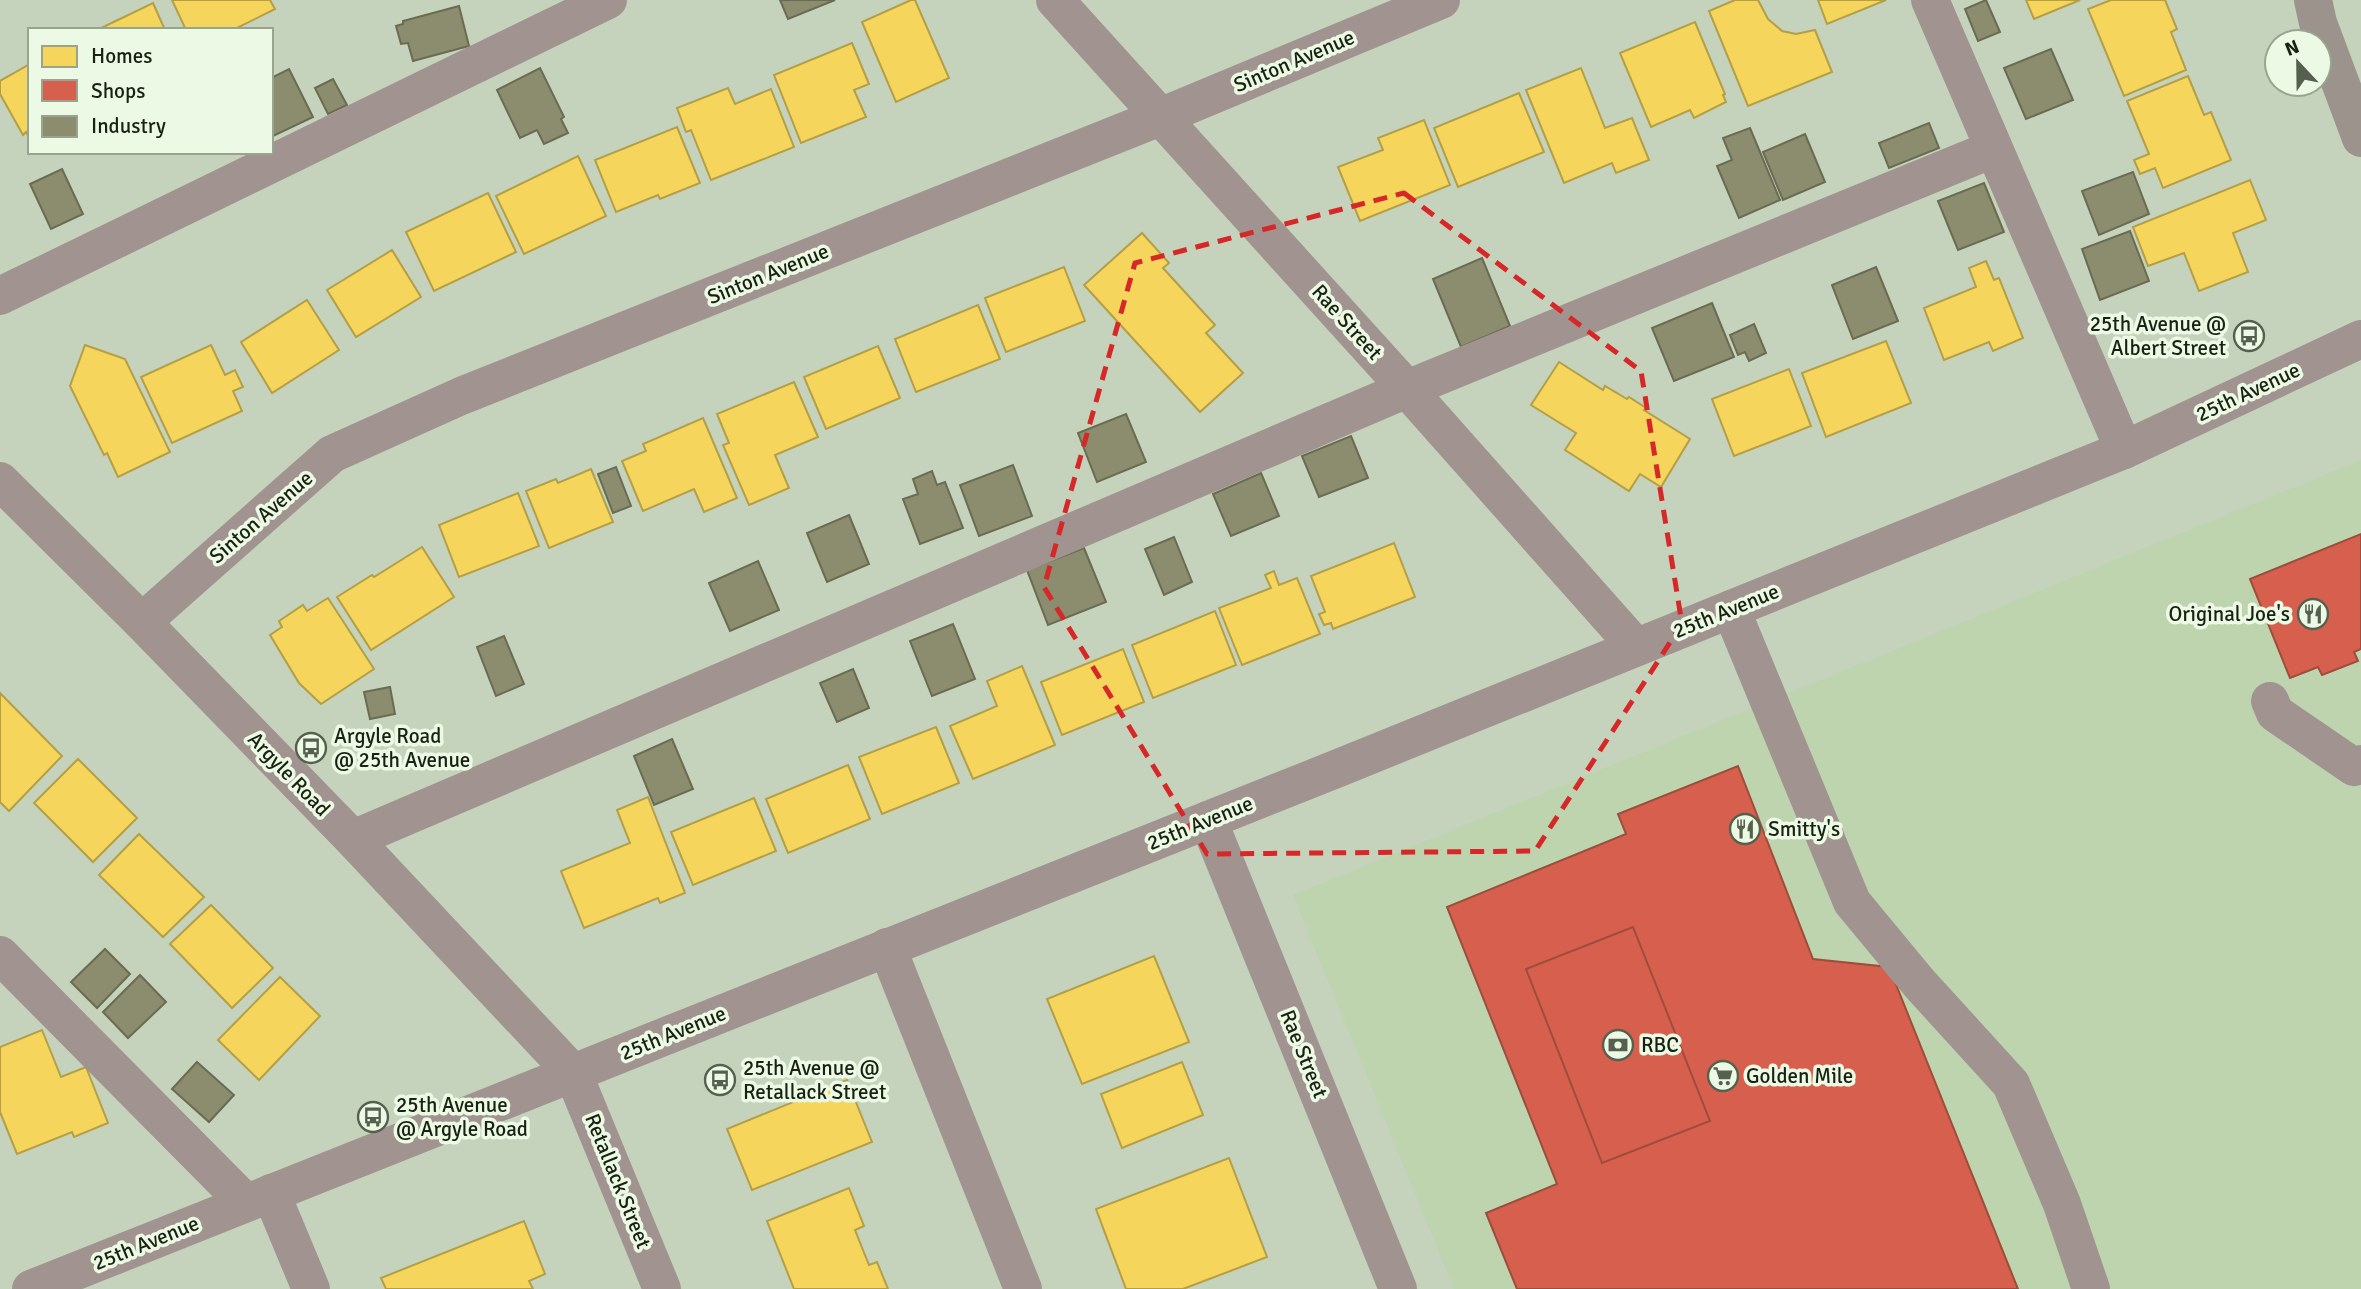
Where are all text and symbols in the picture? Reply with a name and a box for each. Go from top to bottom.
street label: Sinton Avenue [1230,24,1358,98]
legend [28,28,273,154]
north arrow [2263,28,2333,98]
text: N [2281,35,2303,62]
text: Homes [91,43,153,69]
text: Shops [91,78,145,104]
text: Industry [91,113,166,139]
street label: Sinton Avenue [703,238,833,310]
street label: Rae Street [1306,279,1388,365]
place label: 25th Avenue @ Albert Street [2090,311,2226,361]
bus stop icon: 25th Avenue @ Albert Street [2232,319,2266,353]
street label: 25th Avenue [2192,357,2304,427]
street label: Sinton Avenue [204,465,318,569]
street label: 25th Avenue [1669,578,1783,644]
restaurant icon: Original Joe's [2296,597,2330,631]
place label: Original Joe's [2168,601,2290,627]
place label: Argyle Road @ 25th Avenue [334,723,470,773]
street label: Argyle Road [242,726,336,822]
bus stop icon: Argyle Road @ 25th Avenue [294,731,328,765]
street label: 25th Avenue [1143,790,1257,856]
restaurant icon: Smitty's [1728,812,1762,846]
place label: Smitty's [1768,816,1840,842]
street label: 25th Avenue [616,1000,730,1066]
street label: Rae Street [1275,1006,1333,1102]
bank icon: RBC [1601,1028,1635,1062]
place label: RBC [1641,1032,1679,1058]
place label: 25th Avenue @ Retallack Street [743,1055,886,1105]
supermarket icon: Golden Mile [1706,1059,1740,1093]
bus stop icon: 25th Avenue @ Retallack Street [703,1063,737,1097]
place label: Golden Mile [1746,1063,1853,1089]
place label: 25th Avenue @ Argyle Road [396,1092,528,1142]
bus stop icon: 25th Avenue @ Argyle Road [356,1100,390,1134]
street label: Retallack Street [579,1110,657,1252]
street label: 25th Avenue [89,1210,203,1276]

